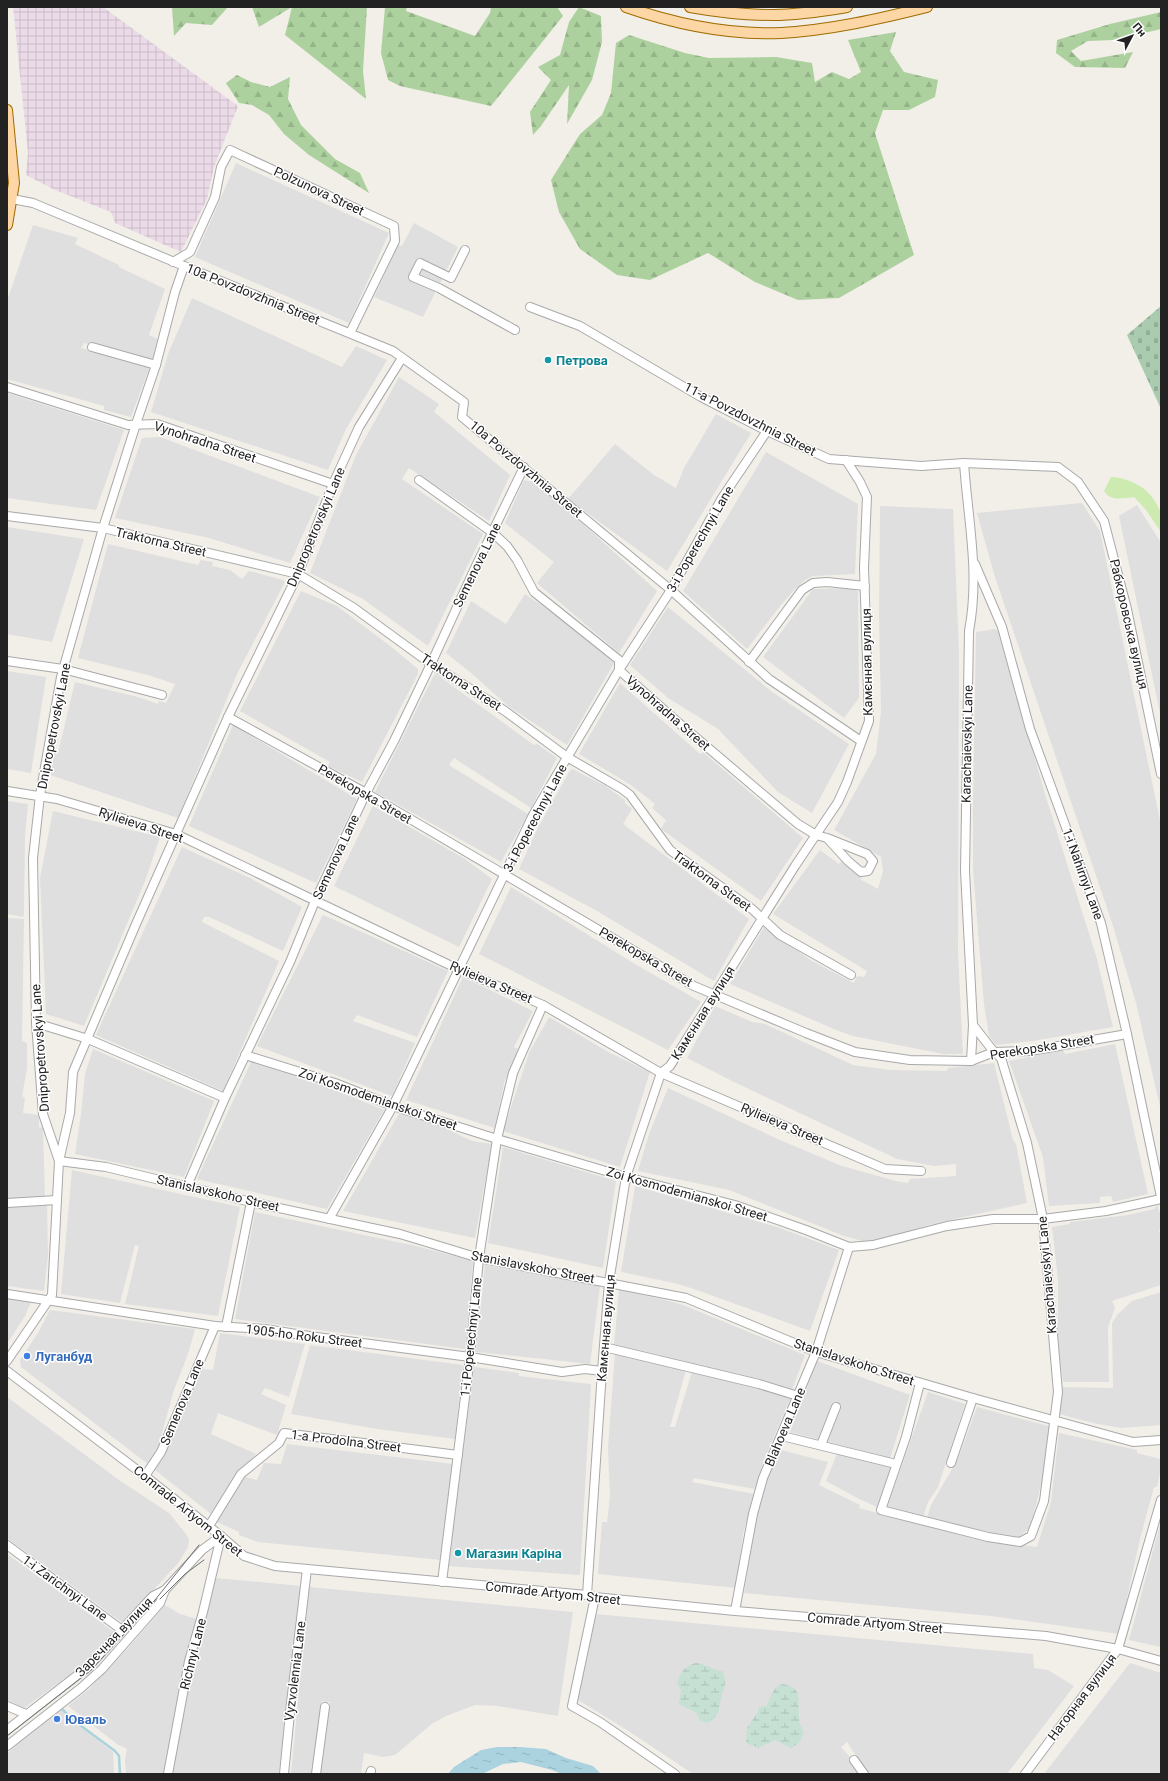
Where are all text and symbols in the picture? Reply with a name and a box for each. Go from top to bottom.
north arrow [1112,16,1152,56]
text: Пн [1130,20,1149,39]
street label: Polzunova Street [272,164,366,218]
street label: 10a Povzdovzhnia Street [184,260,322,328]
place label: Петрова [556,353,608,368]
marker: Петрова [543,355,553,365]
street label: 11-a Povzdovzhnia Street [682,379,818,459]
street label: 10a Povzdovzhnia Street [467,417,585,521]
street label: Vynohradna Street [152,418,258,466]
street label: Dnipropetrovskyi Lane [284,465,348,589]
street label: 3-i Poperechnyi Lane [664,483,737,595]
street label: Semenova Lane [450,520,504,610]
street label: Traktorna Street [114,524,208,560]
street label: Рабкоровська вулиця [1107,557,1151,691]
street label: Камєнная вулиця [859,608,875,716]
street label: Traktorna Street [418,650,504,714]
street label: Dnipropetrovskyi Lane [34,662,74,790]
street label: Vynohradna Street [623,672,713,754]
street label: Karachaievskyi Lane [958,685,976,803]
street label: Perekopska Street [316,761,414,827]
street label: 3-i Poperechnyi Lane [500,761,570,875]
street label: Rylieieva Street [97,804,185,846]
street label: Semenova Lane [310,812,362,902]
street label: 1-i Nahirnyi Lane [1059,826,1107,922]
street label: Traktorna Street [670,848,754,914]
street label: Perekopska Street [597,924,695,990]
street label: Rylieieva Street [447,958,535,1006]
street label: Камєнная вулиця [668,963,738,1063]
street label: Dnipropetrovskyi Lane [28,983,52,1112]
street label: Perekopska Street [989,1031,1095,1063]
street label: Zoi Kosmodemianskoi Street [297,1065,459,1133]
street label: Rylieieva Street [738,1100,826,1148]
street label: Zoi Kosmodemianskoi Street [605,1164,769,1224]
street label: Stanislavskoho Street [155,1172,281,1214]
street label: Karachaievskyi Lane [1034,1216,1060,1334]
street label: Stanislavskoho Street [470,1248,596,1286]
street label: Камєнная вулиця [594,1274,618,1382]
street label: 1-i Poperechnyi Lane [457,1276,485,1397]
street label: 1905-ho Roku Street [245,1321,363,1351]
street label: Stanislavskoho Street [792,1336,916,1388]
place label: Луганбуд [35,1349,92,1364]
marker: Луганбуд [22,1351,32,1361]
street label: Semenova Lane [157,1357,207,1447]
street label: Blahoeva Lane [762,1385,808,1469]
street label: 1-a Prodolna Street [290,1427,402,1455]
street label: Comrade Artyom Street [131,1462,245,1560]
place label: Магазин Каріна [466,1546,562,1561]
marker: Магазин Каріна [453,1548,463,1558]
street label: 1-i Zarichnyi Lane [20,1552,111,1624]
street label: Comrade Artyom Street [485,1578,621,1608]
street label: Зарєчная вулиця [72,1594,156,1680]
street label: Comrade Artyom Street [807,1610,943,1636]
street label: Richnyi Lane [177,1617,209,1691]
street label: Vyzvolennia Lane [281,1620,309,1722]
street label: Нагорная вулиця [1045,1651,1119,1743]
place label: Юваль [65,1712,106,1727]
marker: Юваль [52,1714,62,1724]

